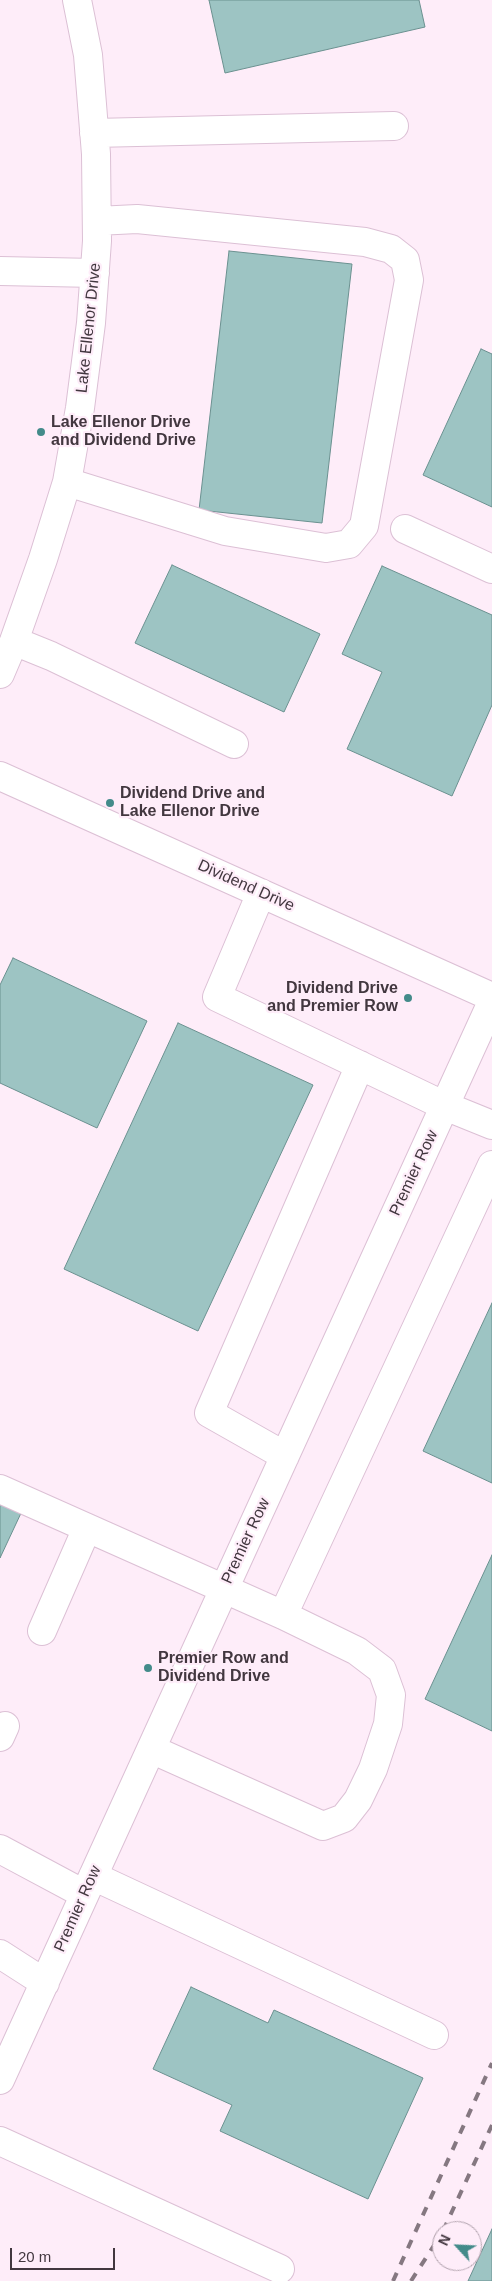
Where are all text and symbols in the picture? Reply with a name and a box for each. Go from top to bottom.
street label: Lake Ellenor Drive [73,262,105,394]
place label: Lake Ellenor Drive and Dividend Drive [51,413,196,451]
marker: Lake Ellenor Drive and Dividend Drive [35,426,47,438]
place label: Dividend Drive and Lake Ellenor Drive [120,784,265,822]
marker: Dividend Drive and Lake Ellenor Drive [104,797,116,809]
street label: Dividend Drive [195,856,297,916]
place label: Dividend Drive and Premier Row [267,979,398,1017]
marker: Dividend Drive and Premier Row [402,992,414,1004]
street label: Premier Row [386,1127,442,1219]
street label: Premier Row [218,1495,274,1587]
place label: Premier Row and Dividend Drive [158,1649,289,1687]
marker: Premier Row and Dividend Drive [142,1662,154,1674]
street label: Premier Row [50,1863,106,1955]
north arrow [432,2221,482,2271]
text: N [435,2232,454,2248]
scale bar [12,2238,118,2270]
text: 20 m [18,2248,51,2265]

